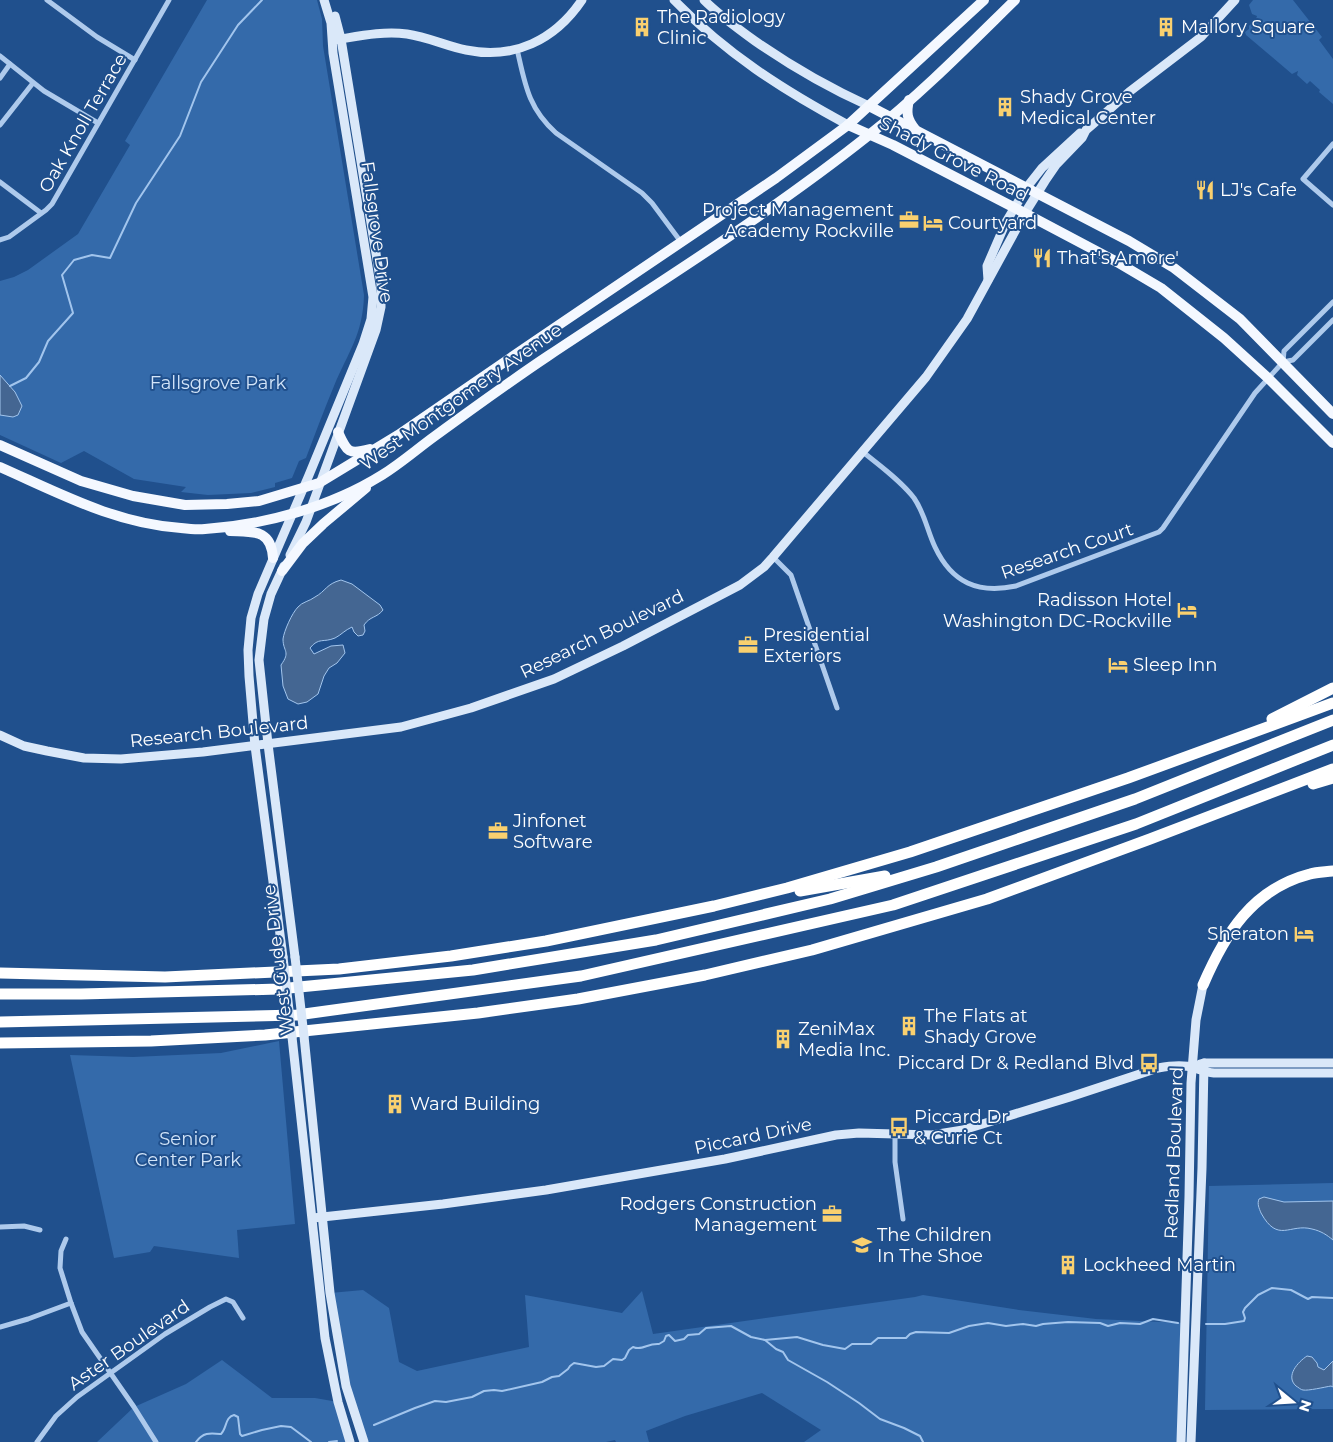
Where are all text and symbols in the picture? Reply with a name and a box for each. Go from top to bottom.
place label: The Radiology Clinic [657,6,785,49]
building icon: The Radiology Clinic [631,16,653,38]
building icon: Mallory Square [1155,16,1177,38]
place label: Mallory Square [1181,16,1315,38]
street label: Oak Knoll Terrace [34,49,132,196]
place label: Shady Grove Medical Center [1020,86,1156,129]
building icon: Shady Grove Medical Center [994,96,1016,118]
street label: Shady Grove Road [876,112,1032,206]
street label: Fallsgrove Drive [356,160,398,304]
restaurant icon: LJ's Cafe [1194,179,1216,201]
place label: LJ's Cafe [1220,179,1297,201]
place label: Project Management Academy Rockville [702,199,894,242]
office icon: Project Management Academy Rockville [898,209,920,231]
hotel icon: Courtyard [922,212,944,234]
place label: Courtyard [948,212,1037,234]
restaurant icon: That's Amore' [1031,247,1053,269]
place label: That's Amore' [1057,247,1179,269]
street label: West Montgomery Avenue [356,319,566,475]
park label: Fallsgrove Park [150,372,287,394]
street label: Research Court [998,518,1136,584]
street label: Research Boulevard [517,585,687,683]
place label: Radisson Hotel Washington DC-Rockville [943,589,1172,632]
hotel icon: Radisson Hotel Washington DC-Rockville [1176,599,1198,621]
place label: Presidential Exteriors [763,624,870,667]
office icon: Presidential Exteriors [737,634,759,656]
hotel icon: Sleep Inn [1107,654,1129,676]
place label: Sleep Inn [1133,654,1217,676]
street label: Research Boulevard [129,712,309,752]
place label: Jinfonet Software [512,810,593,853]
office icon: Jinfonet Software [487,820,509,842]
street label: West Gude Drive [258,883,298,1037]
place label: Sheraton [1207,923,1289,945]
hotel icon: Sheraton [1293,923,1315,945]
place label: The Flats at Shady Grove [924,1005,1037,1048]
building icon: The Flats at Shady Grove [898,1015,920,1037]
place label: ZeniMax Media Inc. [798,1018,890,1061]
building icon: ZeniMax Media Inc. [772,1028,794,1050]
place label: Piccard Dr & Redland Blvd [897,1052,1134,1074]
bus stop icon: Piccard Dr & Redland Blvd [1138,1052,1160,1074]
street label: Redland Boulevard [1160,1066,1188,1240]
building icon: Ward Building [384,1093,406,1115]
place label: Ward Building [410,1093,540,1115]
place label: Piccard Dr & Curie Ct [914,1106,1009,1149]
street label: Piccard Drive [692,1113,814,1159]
bus stop icon: Piccard Dr & Curie Ct [888,1116,910,1138]
park label: Senior Center Park [135,1128,241,1171]
place label: Rodgers Construction Management [620,1193,817,1236]
office icon: Rodgers Construction Management [821,1203,843,1225]
place label: The Children In The Shoe [877,1224,992,1267]
school or university icon: The Children In The Shoe [851,1234,873,1256]
building icon: Lockheed Martin [1057,1254,1079,1276]
place label: Lockheed Martin [1083,1254,1236,1276]
street label: Aster Boulevard [64,1295,194,1395]
north arrow [1268,1377,1318,1427]
text: N [1295,1398,1316,1414]

